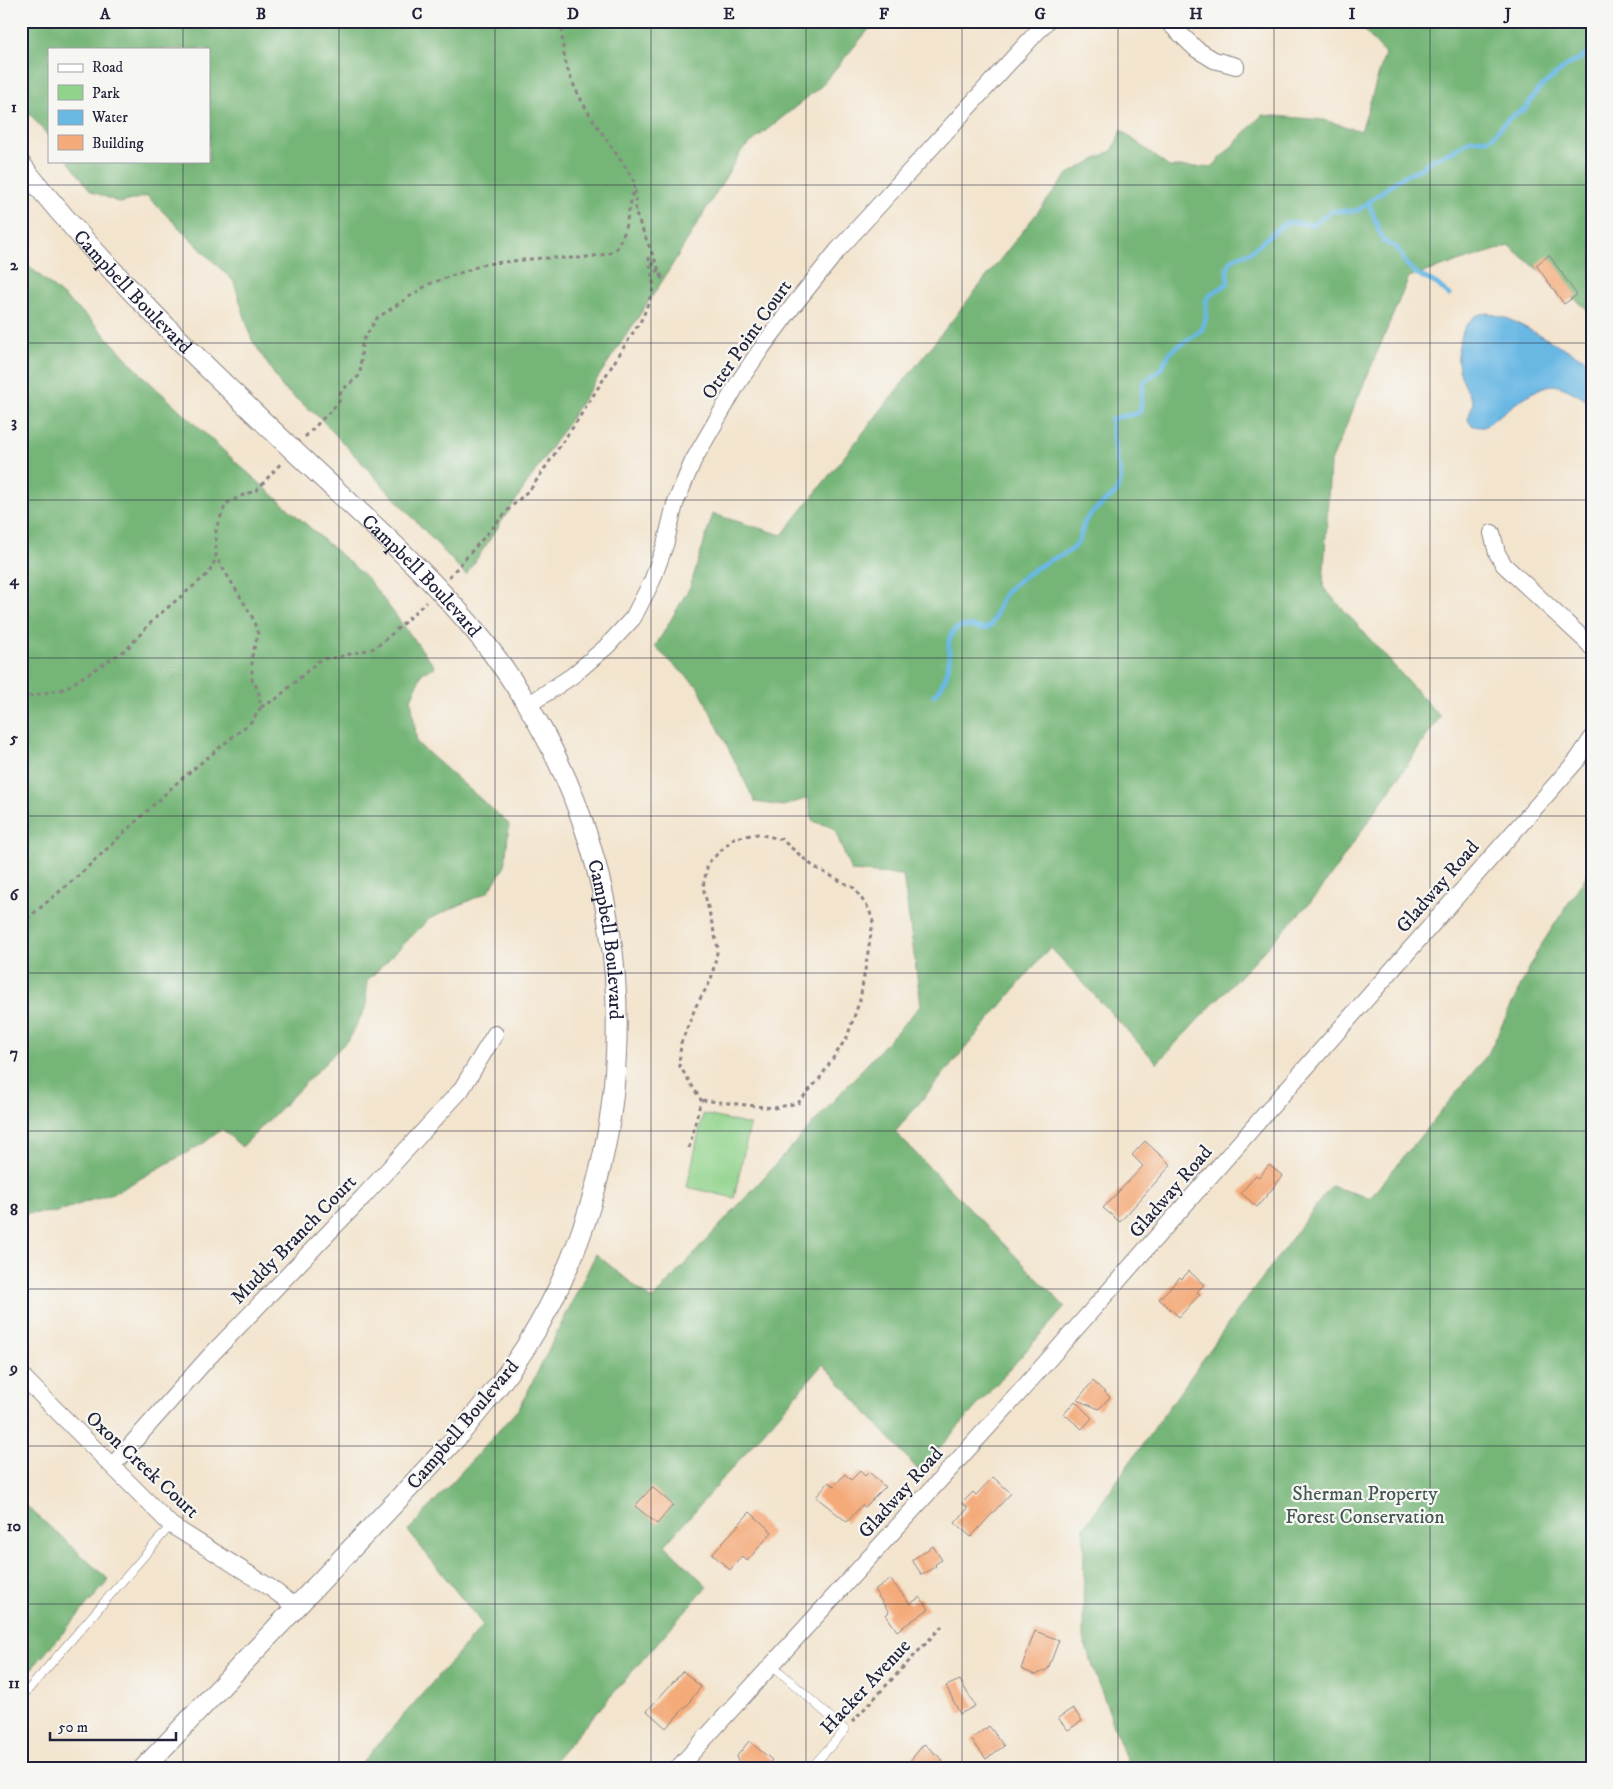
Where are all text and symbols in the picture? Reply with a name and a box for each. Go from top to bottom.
text: A [99,4,111,24]
text: B [256,4,266,24]
text: C [412,4,422,24]
text: D [567,4,579,24]
text: E [723,4,735,24]
text: F [879,4,889,24]
text: G [1034,4,1046,24]
text: H [1189,4,1203,24]
text: I [1349,4,1356,24]
text: J [1503,4,1512,24]
legend [48,48,210,162]
text: Road [92,58,124,77]
text: Park [92,84,121,103]
text: 1 [11,97,17,117]
text: Water [91,108,128,127]
text: Building [92,134,144,153]
street label: Campbell Boulevard [67,225,197,360]
text: 2 [10,255,19,275]
street label: Otter Point Court [697,275,798,405]
text: 3 [11,412,17,432]
street label: Campbell Boulevard [356,509,486,643]
text: 4 [8,570,19,590]
text: 5 [9,728,18,748]
street label: Gladway Road [1391,835,1485,938]
street label: Campbell Boulevard [581,857,628,1020]
text: 6 [10,885,20,905]
text: 7 [10,1043,18,1063]
street label: Gladway Road [1124,1140,1218,1243]
street label: Muddy Branch Court [226,1170,362,1310]
text: 8 [10,1200,18,1220]
street label: Campbell Boulevard [402,1355,525,1495]
text: 9 [9,1358,18,1378]
street label: Oxon Creek Court [80,1406,204,1524]
street label: Gladway Road [853,1442,949,1544]
park label: Sherman Property Forest Conservation [1285,1482,1445,1530]
text: 10 [7,1516,22,1536]
street label: Hacker Avenue [816,1634,917,1740]
text: 11 [8,1673,20,1693]
scale bar [50,1709,176,1741]
text: 50 m [58,1718,88,1737]

